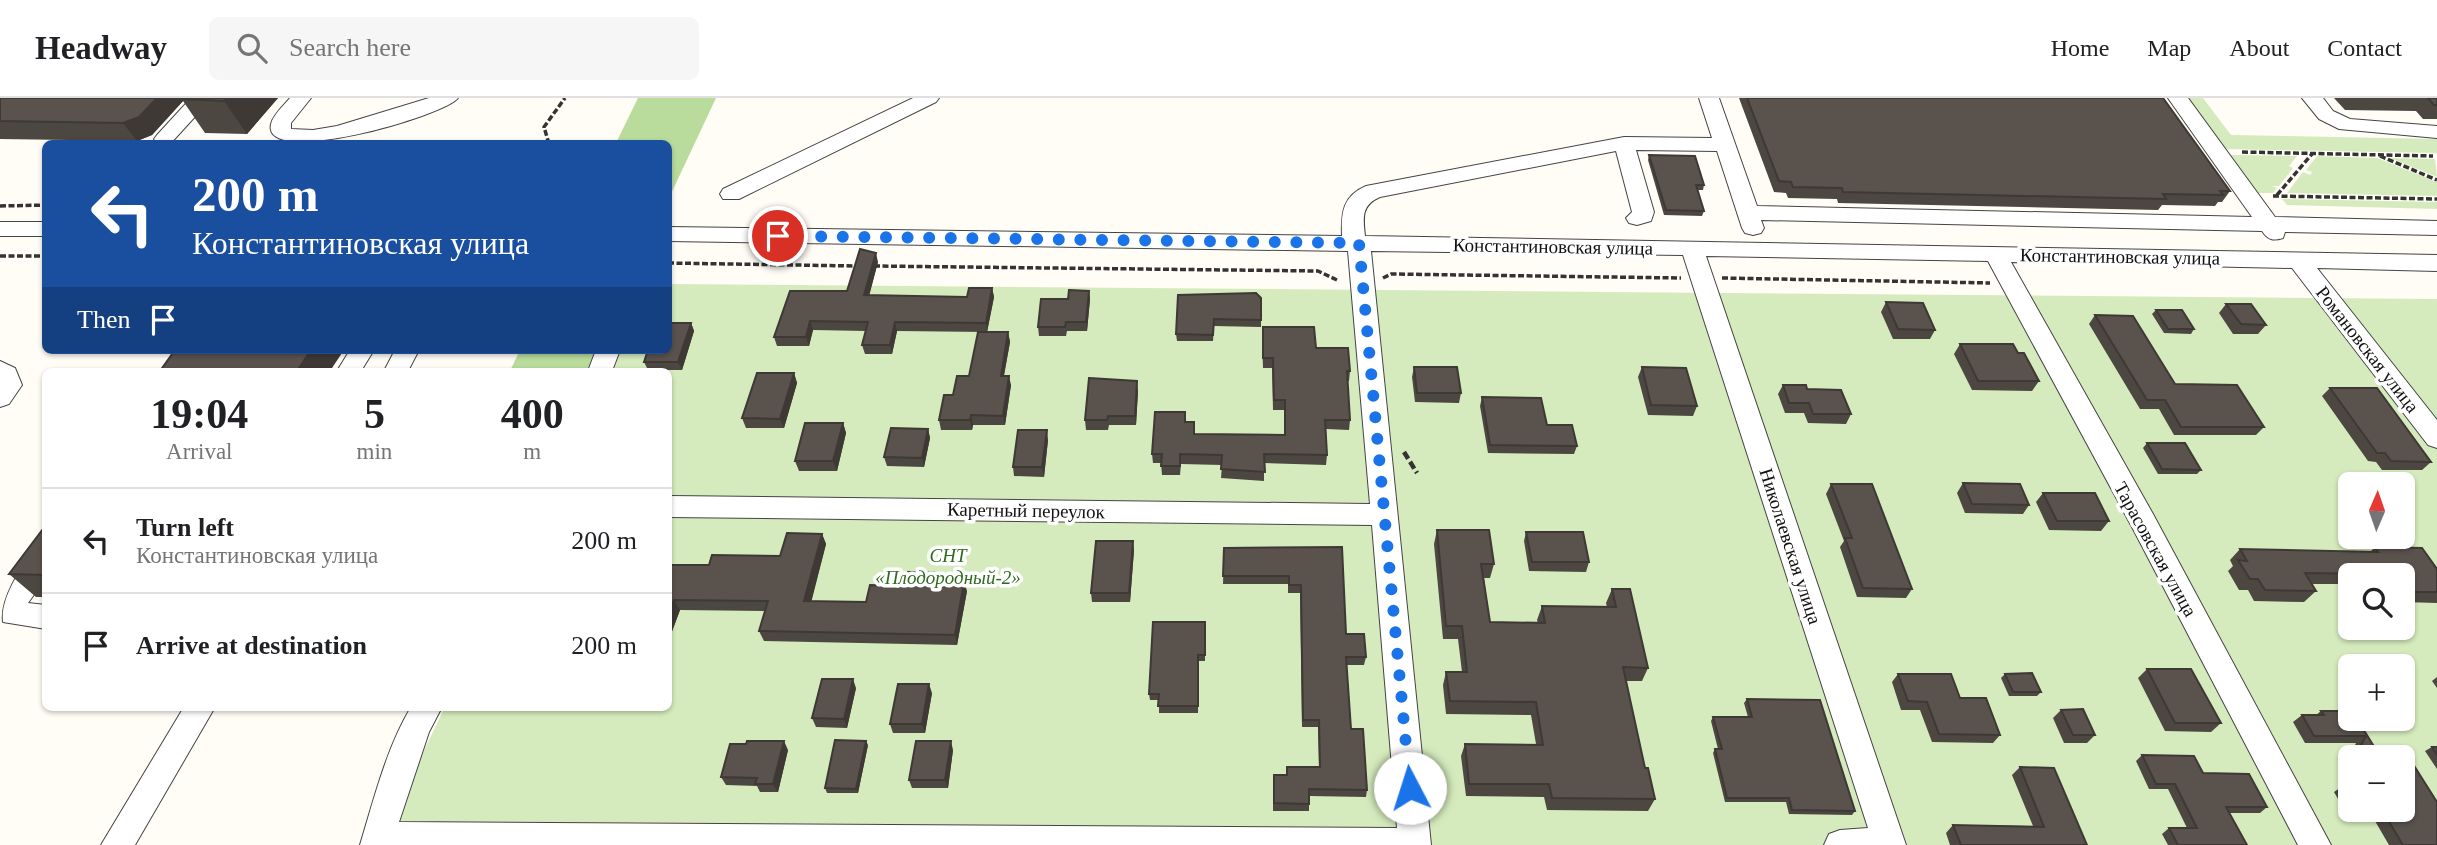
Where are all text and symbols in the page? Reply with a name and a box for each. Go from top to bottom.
search box [209,17,699,80]
icon: search [233,29,271,67]
text: Headway [35,30,167,66]
text: Search here [289,33,411,62]
text: Home [2051,35,2109,61]
text: Map [2147,35,2191,61]
text: About [2229,35,2289,61]
text: Contact [2327,35,2402,61]
text: 200 m [192,167,319,222]
icon: left [77,168,168,259]
pin [748,206,808,266]
icon: arrive [759,217,797,255]
text: Константиновская улица [192,225,529,261]
street label: Константиновская улица [1453,234,1654,259]
street label: Константиновская улица [2020,244,2221,269]
street label: Романовская улица [2312,282,2424,417]
icon: arrive [144,301,182,339]
text: Then [77,305,130,334]
text: 19:04 [150,391,248,437]
text: 5 [364,391,385,437]
text: 400 [501,391,564,437]
text: Arrival [166,439,233,464]
text: min [357,439,392,464]
text: m [523,439,541,464]
street label: Николаевская улица [1755,465,1826,627]
north arrow [2338,472,2415,550]
map controls [2338,472,2415,822]
street label: Тарасовская улица [2110,478,2202,621]
street label: Каретный переулок [947,499,1106,522]
text: Turn left [136,513,234,542]
icon: left [77,522,115,560]
text: 200 m [571,526,637,555]
text: Константиновская улица [136,543,378,568]
park label: СНТ «Плодородный-2» [875,545,1021,588]
button: search [2338,563,2415,640]
icon: arrive [77,627,115,665]
text: Arrive at destination [136,631,367,660]
text: 200 m [571,631,637,660]
button: + [2338,654,2415,731]
button: − [2338,745,2415,822]
position arrow [1373,751,1447,825]

